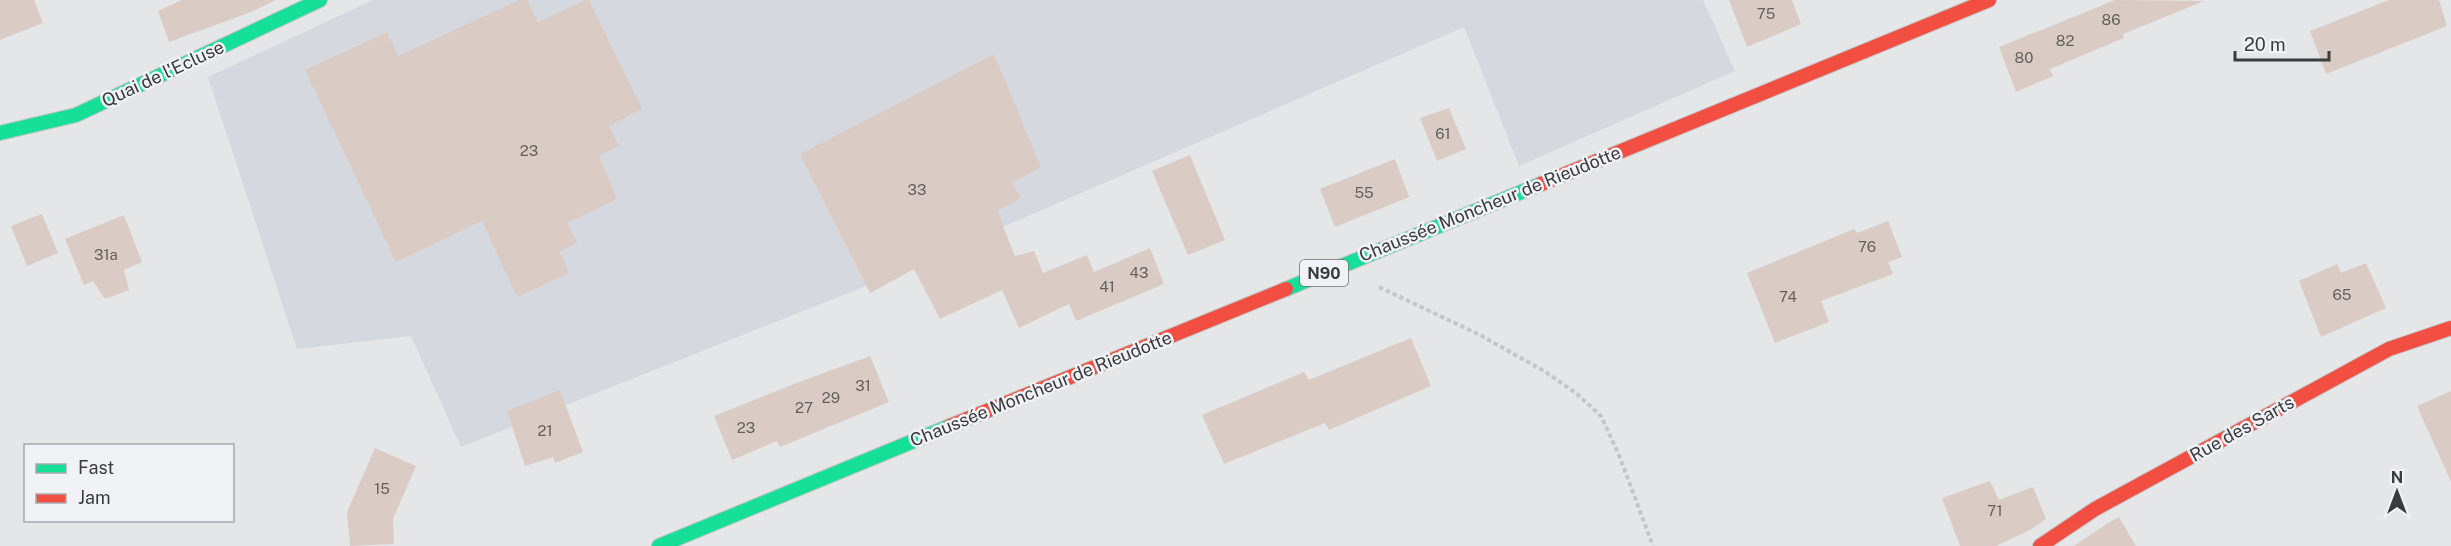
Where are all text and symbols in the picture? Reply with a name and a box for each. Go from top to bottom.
house number: 75 [1757,5,1775,22]
house number: 86 [2102,11,2120,28]
scale bar [2235,24,2330,62]
house number: 82 [2056,32,2074,49]
text: 20 m [2244,34,2286,55]
street label: Quai de l'Ecluse [98,36,227,111]
house number: 80 [2015,49,2033,66]
house number: 61 [1435,125,1451,142]
street label: Chaussée Moncheur de Rieudotte [1356,141,1624,266]
house number: 23 [520,142,538,159]
house number: 33 [908,181,926,198]
house number: 55 [1354,184,1374,201]
house number: 76 [1858,238,1876,255]
house number: 31a [94,246,118,263]
road number: N90 [1300,260,1348,286]
house number: 43 [1130,264,1148,281]
house number: 41 [1099,278,1115,295]
house number: 65 [2333,286,2351,303]
house number: 74 [1779,288,1797,305]
street label: Chaussée Moncheur de Rieudotte [907,326,1175,451]
house number: 31 [855,377,871,394]
house number: 29 [822,389,840,406]
street label: Rue des Sarts [2186,391,2297,466]
house number: 27 [795,399,813,416]
house number: 23 [737,419,755,436]
house number: 21 [537,422,553,439]
legend [24,444,234,522]
text: Fast [78,457,114,478]
north arrow [2367,462,2427,522]
text: N [2391,468,2403,487]
house number: 15 [374,480,390,497]
text: Jam [78,487,111,508]
house number: 71 [1987,502,2003,519]

